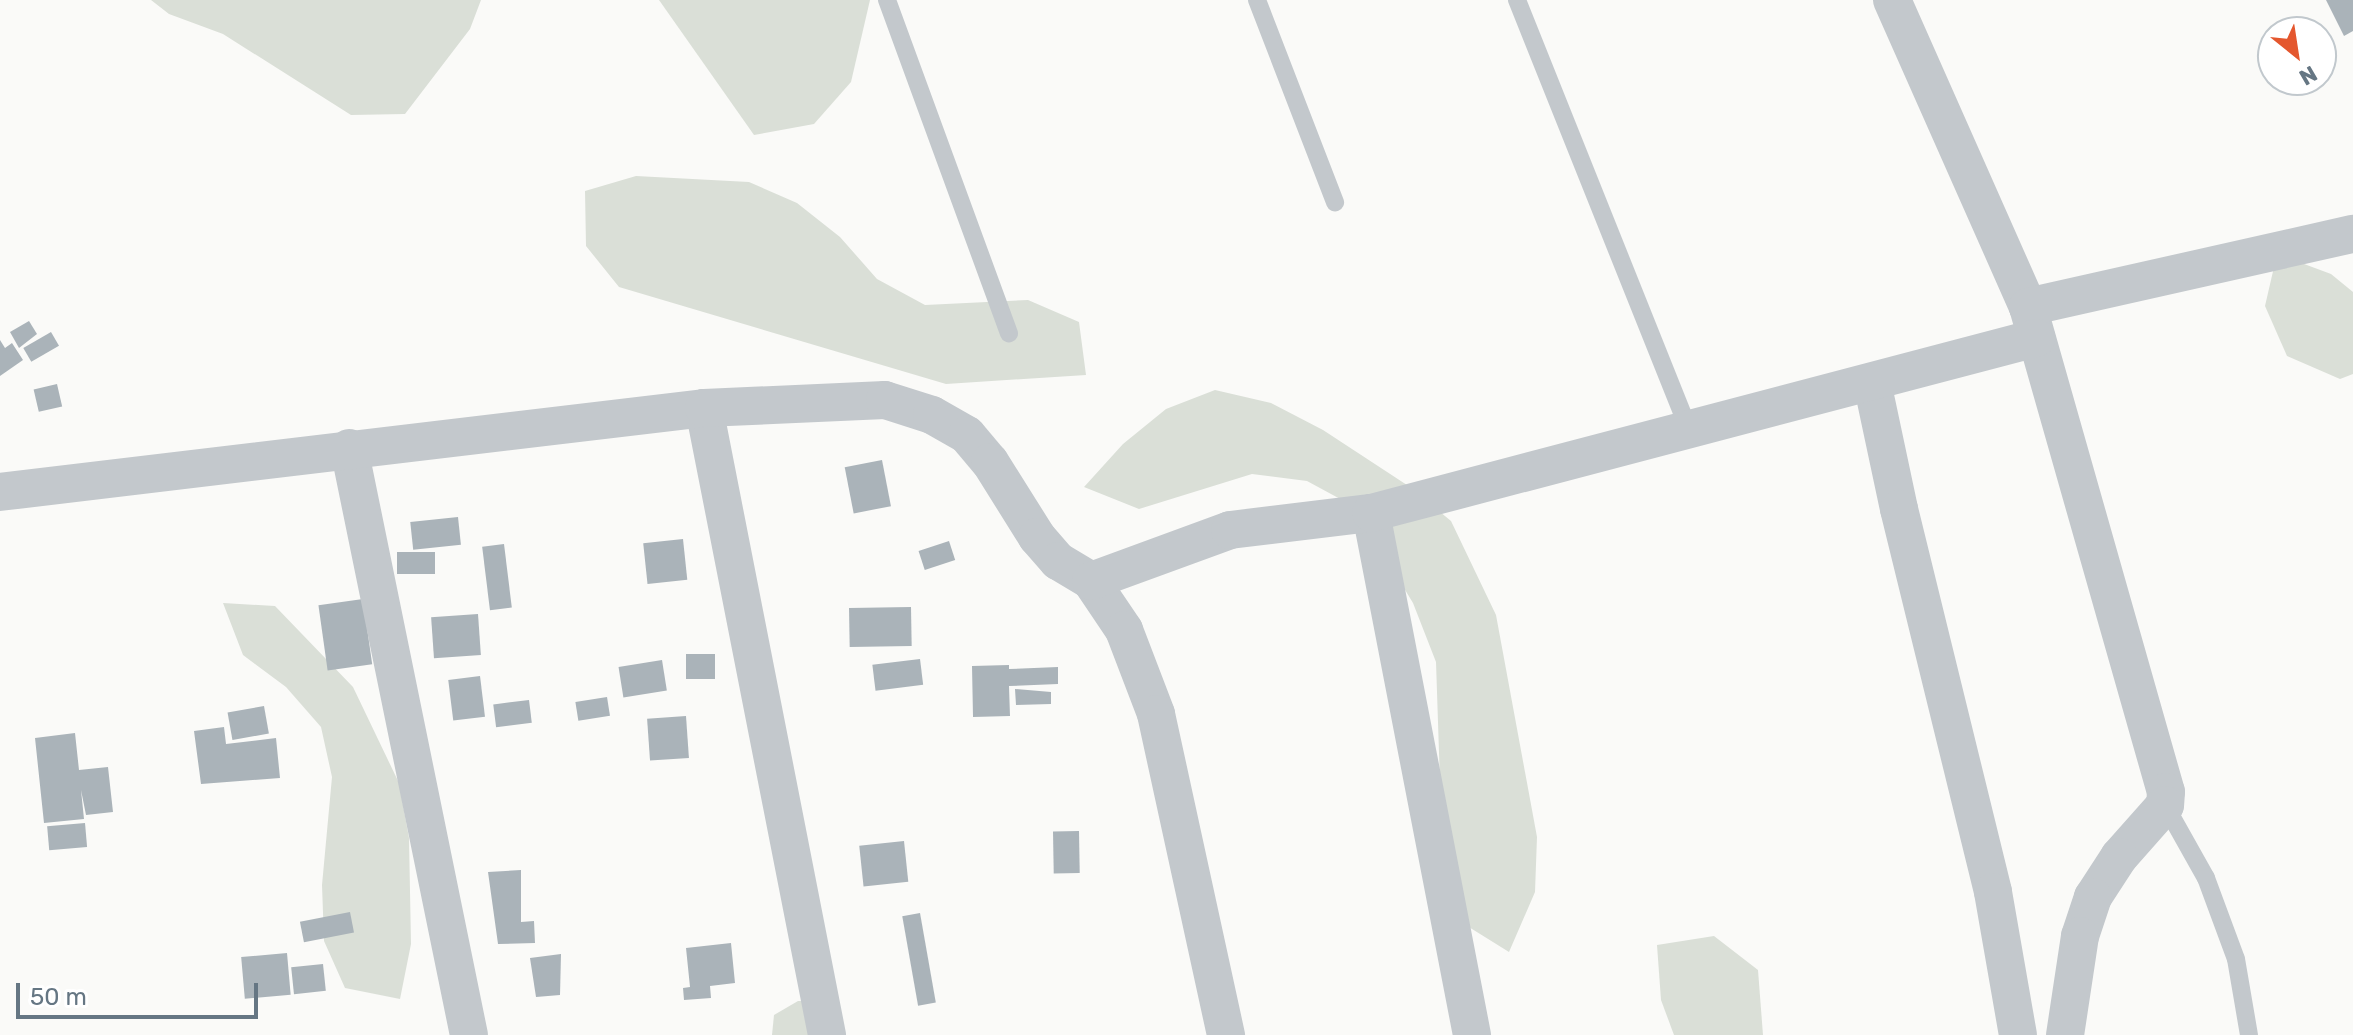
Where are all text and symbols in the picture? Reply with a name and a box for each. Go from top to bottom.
north arrow [2257,16,2337,96]
text: N [2295,60,2322,91]
scale bar [20,967,262,1017]
text: 50 m [30,983,87,1011]

